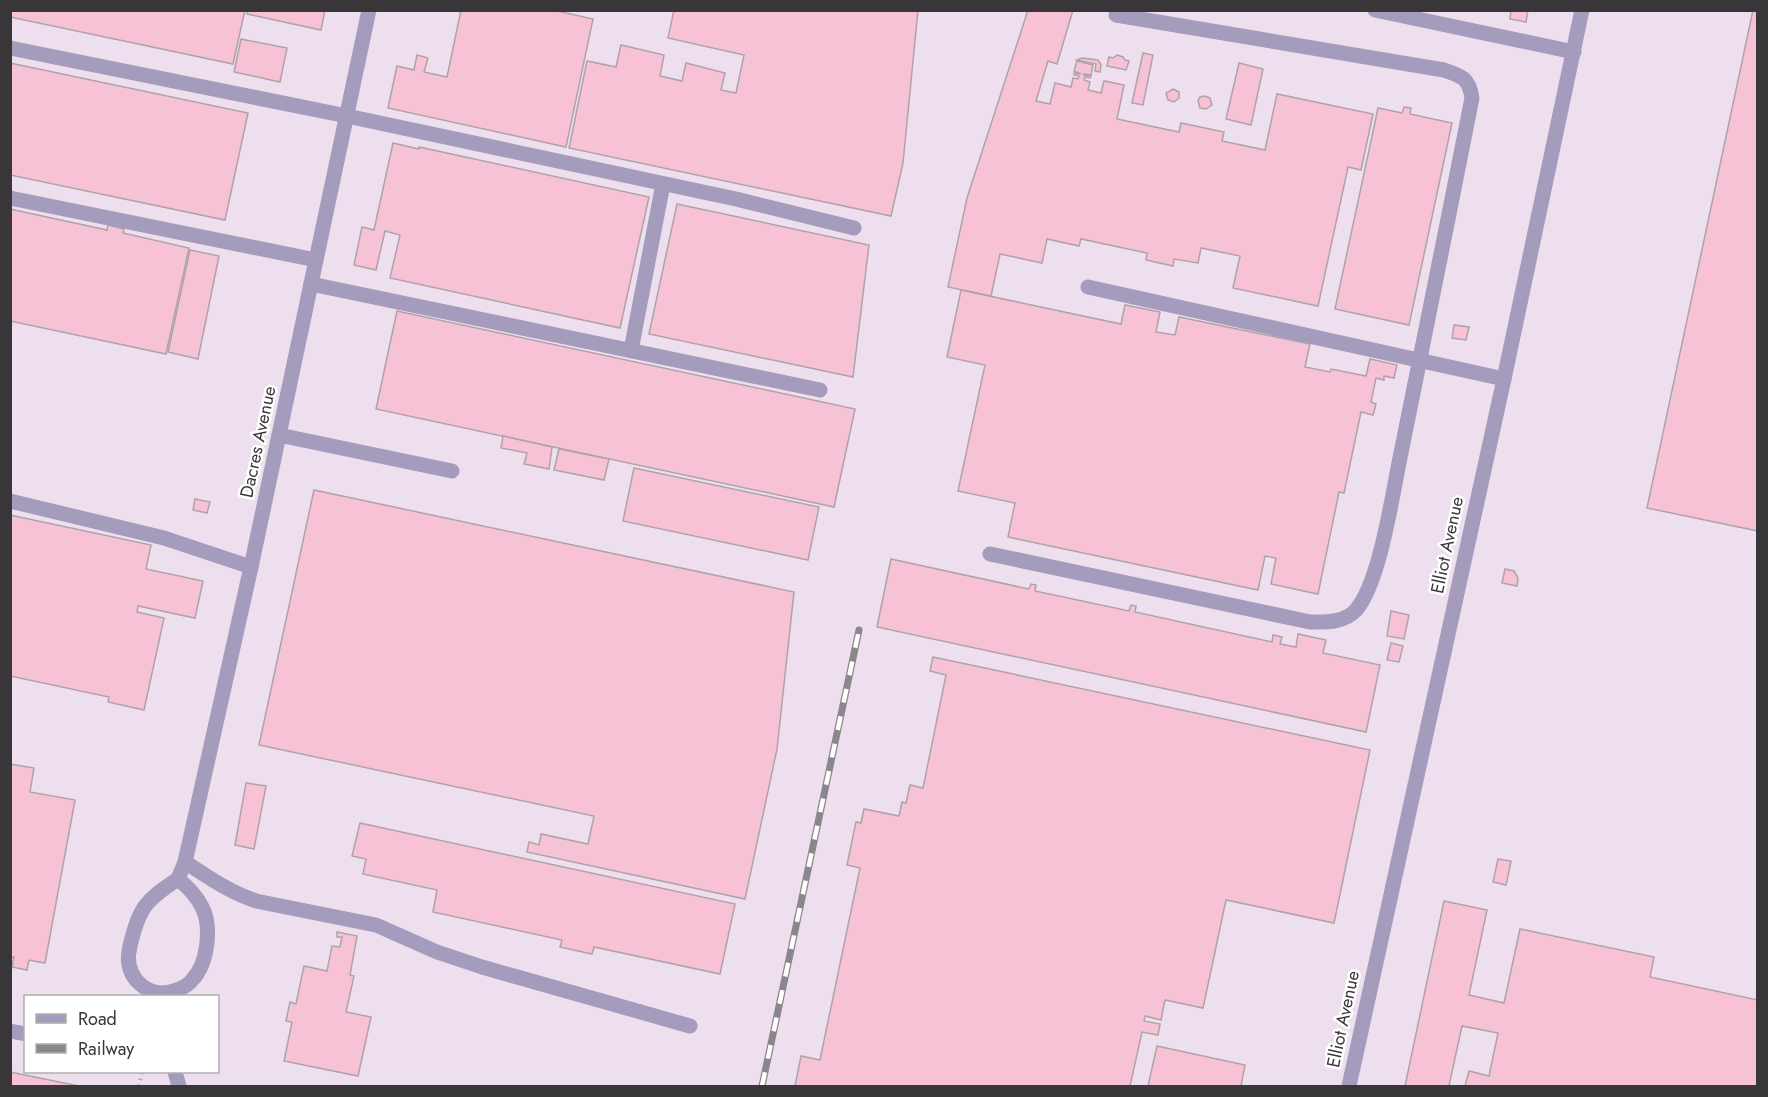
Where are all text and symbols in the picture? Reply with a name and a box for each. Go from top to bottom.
street label: Dacres Avenue [233,384,283,500]
street label: Elliot Avenue [1424,494,1470,596]
street label: Elliot Avenue [1320,968,1366,1070]
legend [24,995,219,1073]
text: Road [78,1006,117,1032]
text: Railway [78,1036,134,1062]

